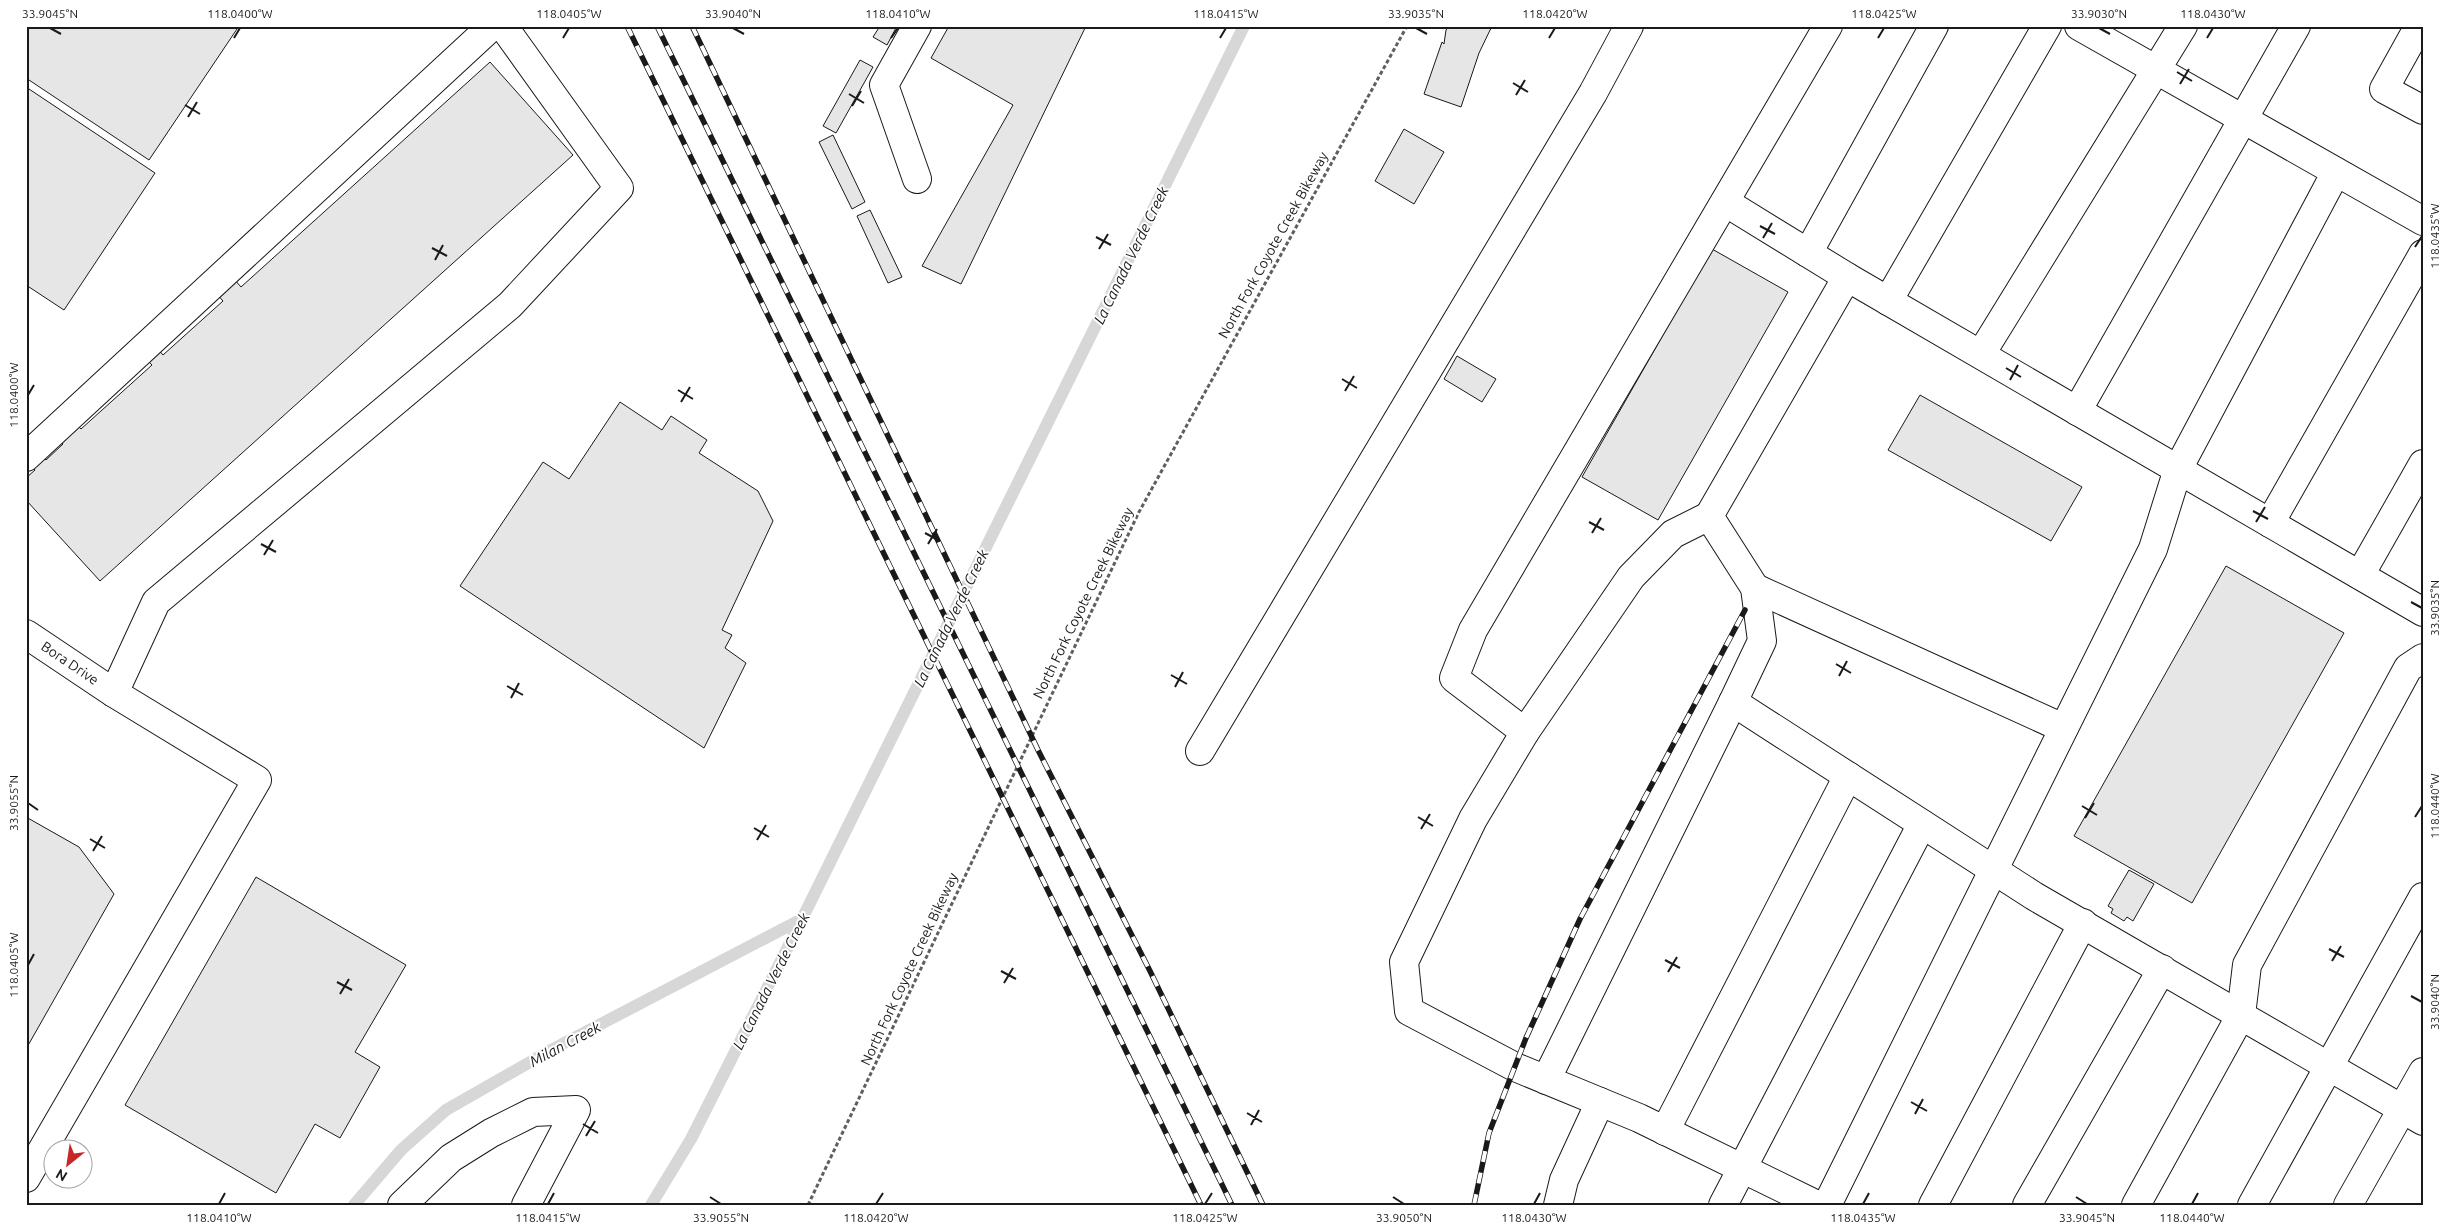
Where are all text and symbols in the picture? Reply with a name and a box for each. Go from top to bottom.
text: 33.9045°N [22,7,78,20]
text: 118.0400°W [207,7,273,20]
text: 118.0405°W [536,7,602,20]
text: 33.9040°N [705,7,761,20]
text: 118.0410°W [865,7,931,20]
text: 118.0415°W [1193,7,1259,20]
text: 33.9035°N [1388,7,1444,20]
text: 118.0420°W [1522,7,1588,20]
text: 118.0425°W [1851,7,1917,20]
text: 33.9030°N [2071,7,2127,20]
text: 118.0430°W [2180,7,2246,20]
street label: North Fork Coyote Creek Bikeway [1215,149,1331,341]
water label: La Canada Verde Creek [1090,183,1172,327]
text: 118.0435°W [2428,203,2441,269]
text: 118.0400°W [7,362,20,428]
street label: North Fork Coyote Creek Bikeway [1030,505,1136,701]
water label: La Canada Verde Creek [910,546,992,690]
text: 33.9035°N [2428,580,2441,636]
street label: Bora Drive [38,638,102,688]
text: 118.0440°W [2428,773,2441,839]
text: 33.9055°N [7,775,20,831]
street label: North Fork Coyote Creek Bikeway [857,870,961,1068]
water label: La Canada Verde Creek [729,910,813,1052]
text: 118.0405°W [7,932,20,998]
text: 33.9040°N [2428,974,2441,1030]
water label: Milan Creek [526,1018,604,1070]
north arrow [42,1138,92,1188]
text: N [53,1166,70,1185]
text: 118.0410°W [186,1211,252,1224]
text: 118.0415°W [515,1211,581,1224]
text: 33.9055°N [693,1211,749,1224]
text: 118.0420°W [843,1211,909,1224]
text: 118.0425°W [1172,1211,1238,1224]
text: 33.9050°N [1376,1211,1432,1224]
text: 118.0430°W [1501,1211,1567,1224]
text: 118.0435°W [1830,1211,1896,1224]
text: 33.9045°N [2059,1211,2115,1224]
text: 118.0440°W [2159,1211,2225,1224]

